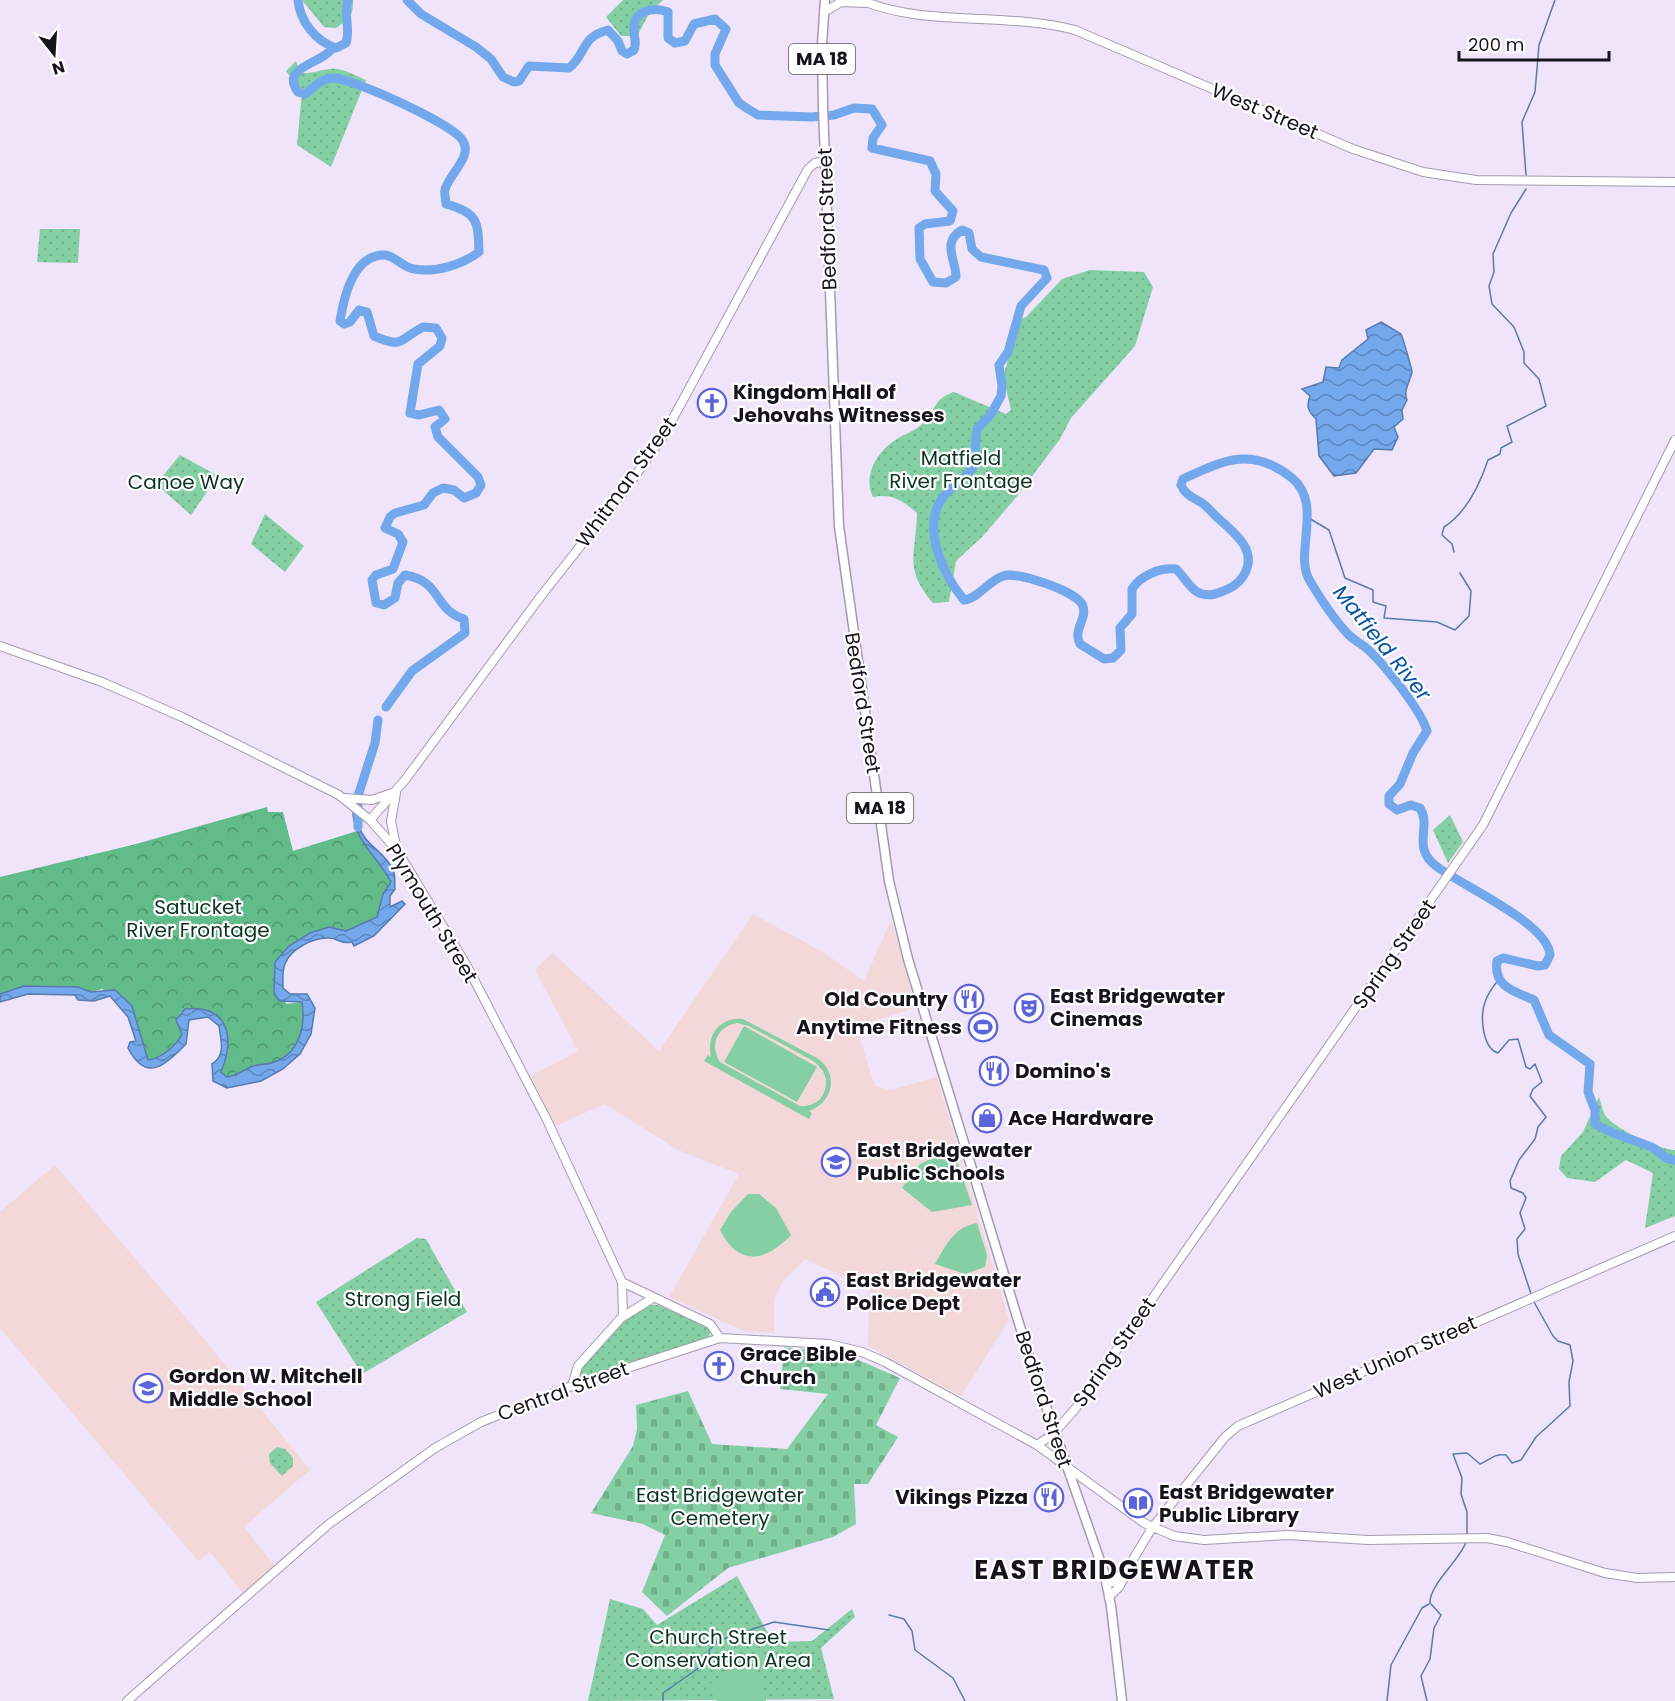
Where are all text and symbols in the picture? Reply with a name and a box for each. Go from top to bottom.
north arrow [24,24,84,84]
scale bar [1459,24,1609,62]
text: 200 m [1468,32,1524,57]
road number: MA 18 [789,44,855,74]
text: N [49,55,67,81]
street label: West Street [1207,76,1323,146]
street label: Bedford Street [811,147,843,291]
place label: Kingdom Hall of Jehovahs Witnesses [733,378,945,429]
church icon: Kingdom Hall of Jehovahs Witnesses [696,387,728,419]
street label: Whitman Street [569,411,683,553]
park label: Matfield River Frontage [889,444,1033,495]
park label: Canoe Way [128,468,244,496]
water label: Matfield River [1327,579,1439,708]
street label: Bedford Street [838,630,888,776]
road number: MA 18 [847,793,913,823]
street label: Plymouth Street [379,838,485,988]
park label: Satucket River Frontage [126,893,270,944]
street label: Spring Street [1346,894,1442,1014]
place label: East Bridgewater Cinemas [1050,982,1225,1033]
restaurant icon: Old Country [953,983,985,1015]
place label: Old Country [824,985,948,1013]
theatre icon: East Bridgewater Cinemas [1013,992,1045,1024]
sports icon: Anytime Fitness [967,1011,999,1043]
place label: Anytime Fitness [796,1013,962,1041]
restaurant icon: Domino's [978,1055,1010,1087]
place label: Domino's [1015,1057,1111,1085]
shop icon: Ace Hardware [971,1102,1003,1134]
place label: Ace Hardware [1008,1104,1154,1132]
place label: East Bridgewater Public Schools [857,1136,1032,1187]
school or university icon: East Bridgewater Public Schools [820,1146,852,1178]
place label: East Bridgewater Police Dept [846,1266,1021,1317]
public building icon: East Bridgewater Police Dept [809,1276,841,1308]
park label: Strong Field [345,1285,461,1313]
street label: Spring Street [1066,1292,1162,1412]
street label: West Union Street [1309,1308,1481,1406]
street label: Bedford Street [1009,1327,1079,1471]
place label: Grace Bible Church [740,1340,857,1391]
church icon: Grace Bible Church [703,1350,735,1382]
street label: Central Street [493,1354,633,1428]
place label: Gordon W. Mitchell Middle School [169,1362,363,1413]
school or university icon: Gordon W. Mitchell Middle School [132,1372,164,1404]
place label: East Bridgewater Public Library [1159,1478,1334,1529]
park label: East Bridgewater Cemetery [636,1481,804,1532]
restaurant icon: Vikings Pizza [1033,1481,1065,1513]
place label: Vikings Pizza [895,1483,1028,1511]
library icon: East Bridgewater Public Library [1122,1487,1154,1519]
district label: EAST BRIDGEWATER [974,1552,1256,1588]
park label: Church Street Conservation Area [625,1623,811,1674]

